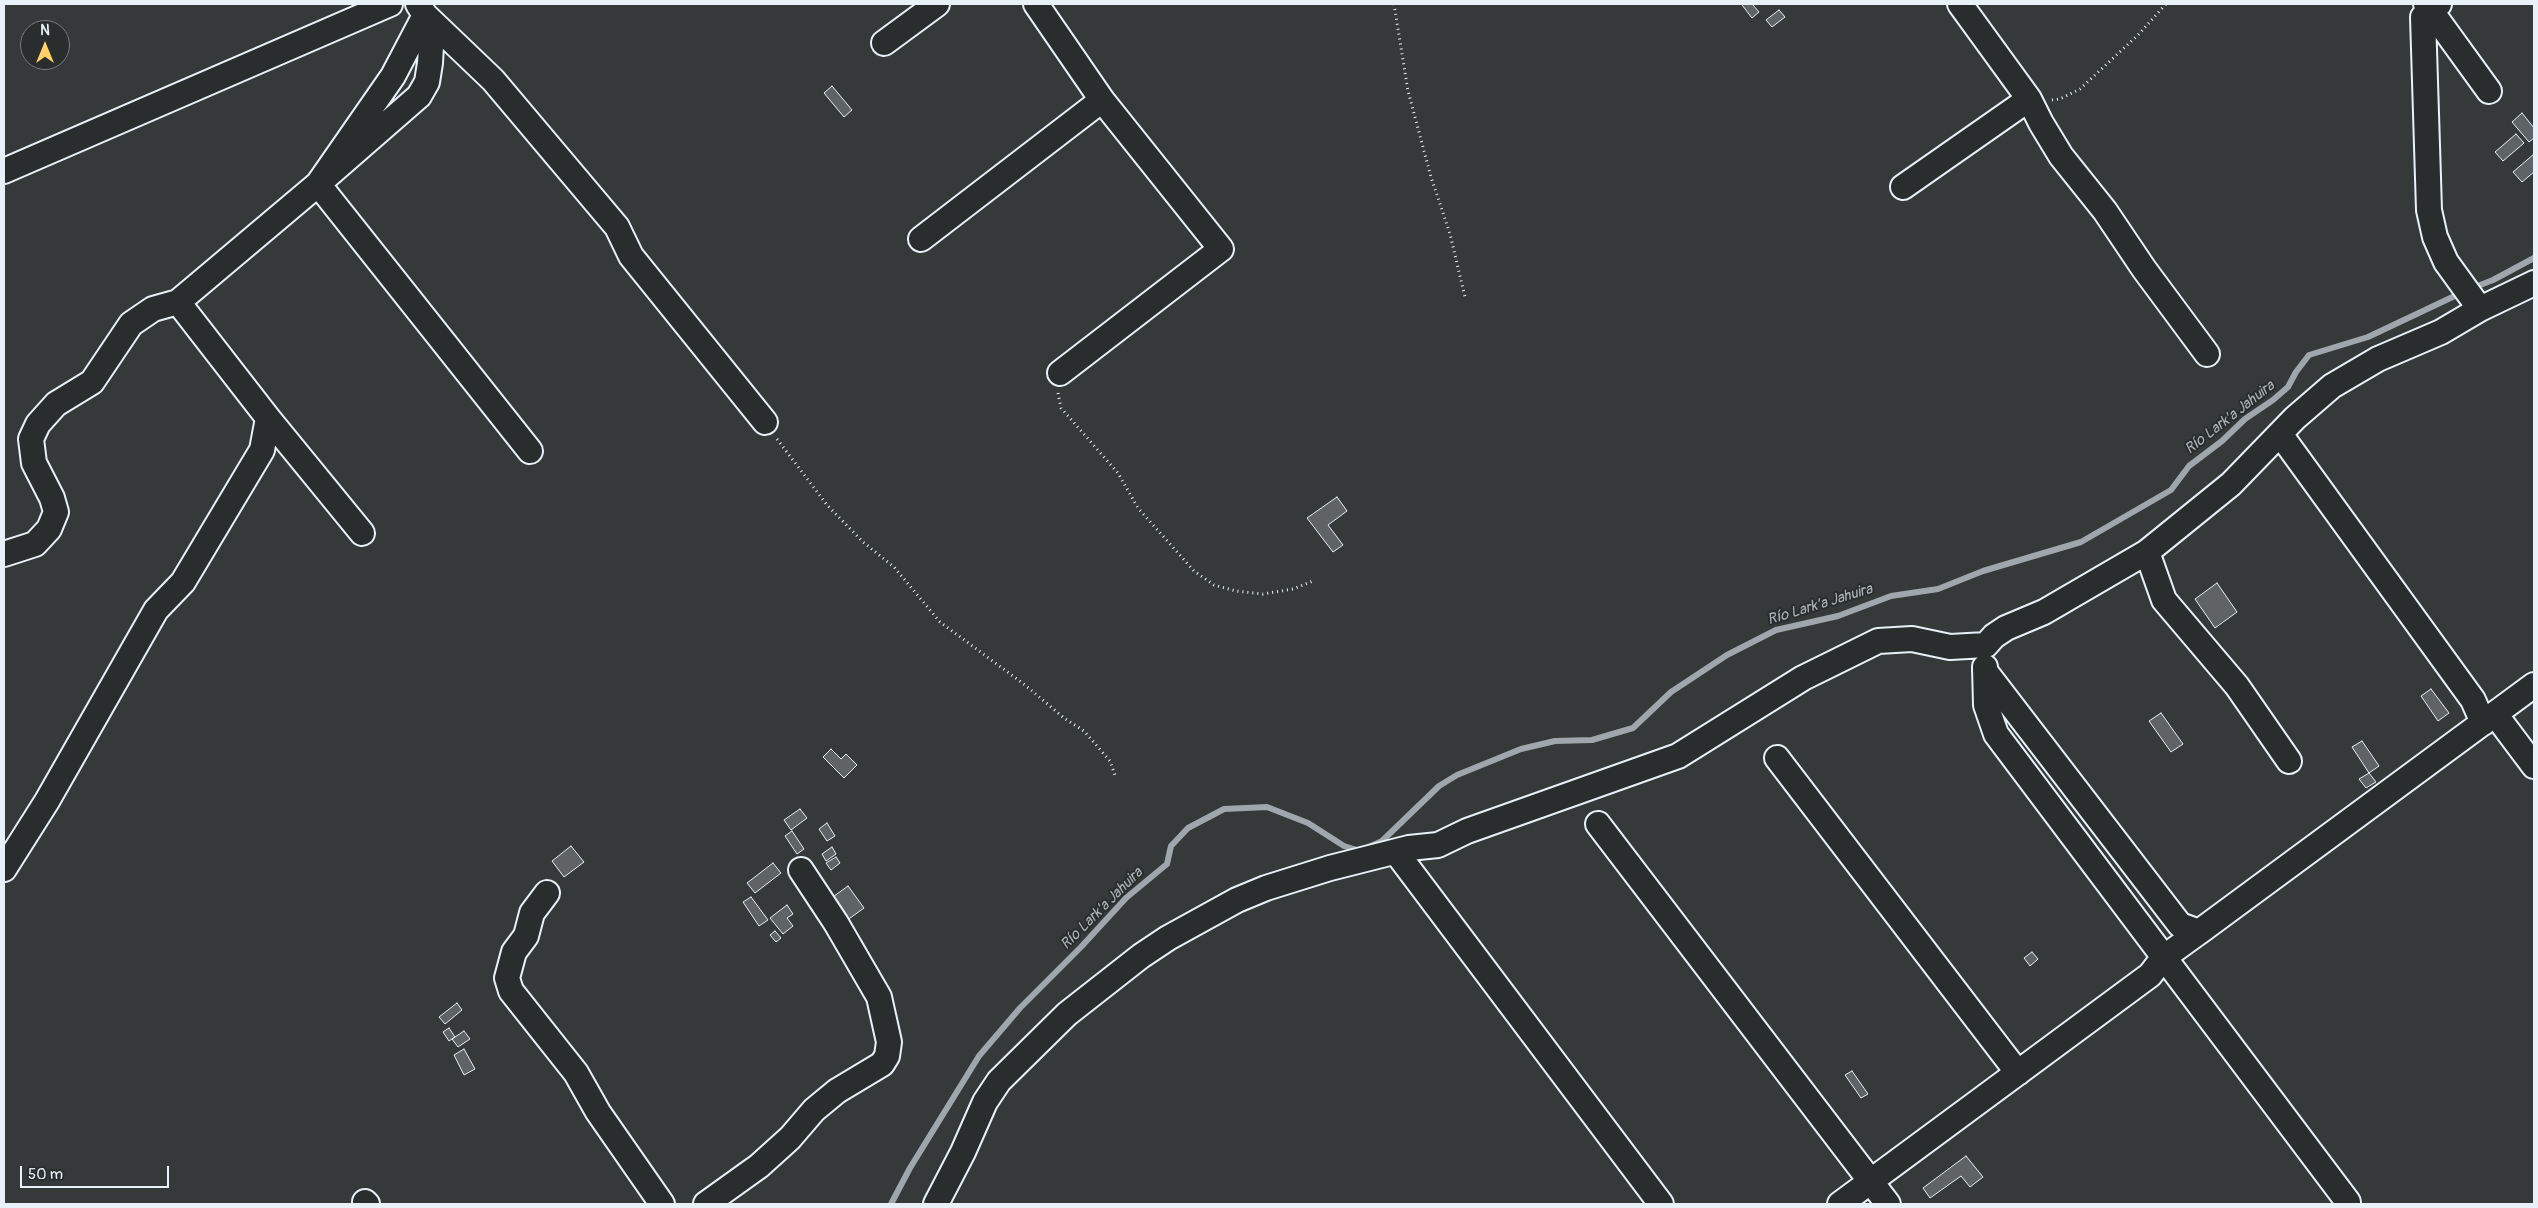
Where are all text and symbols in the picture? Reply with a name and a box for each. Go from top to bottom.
north arrow [20,20,70,70]
text: N [40,22,50,39]
water label: Río Lark’a Jahuira [2182,377,2278,459]
water label: Río Lark’a Jahuira [1765,580,1875,630]
water label: Río Lark’a Jahuira [1057,864,1147,954]
scale bar [22,1156,171,1188]
text: 50 m [28,1165,63,1184]

